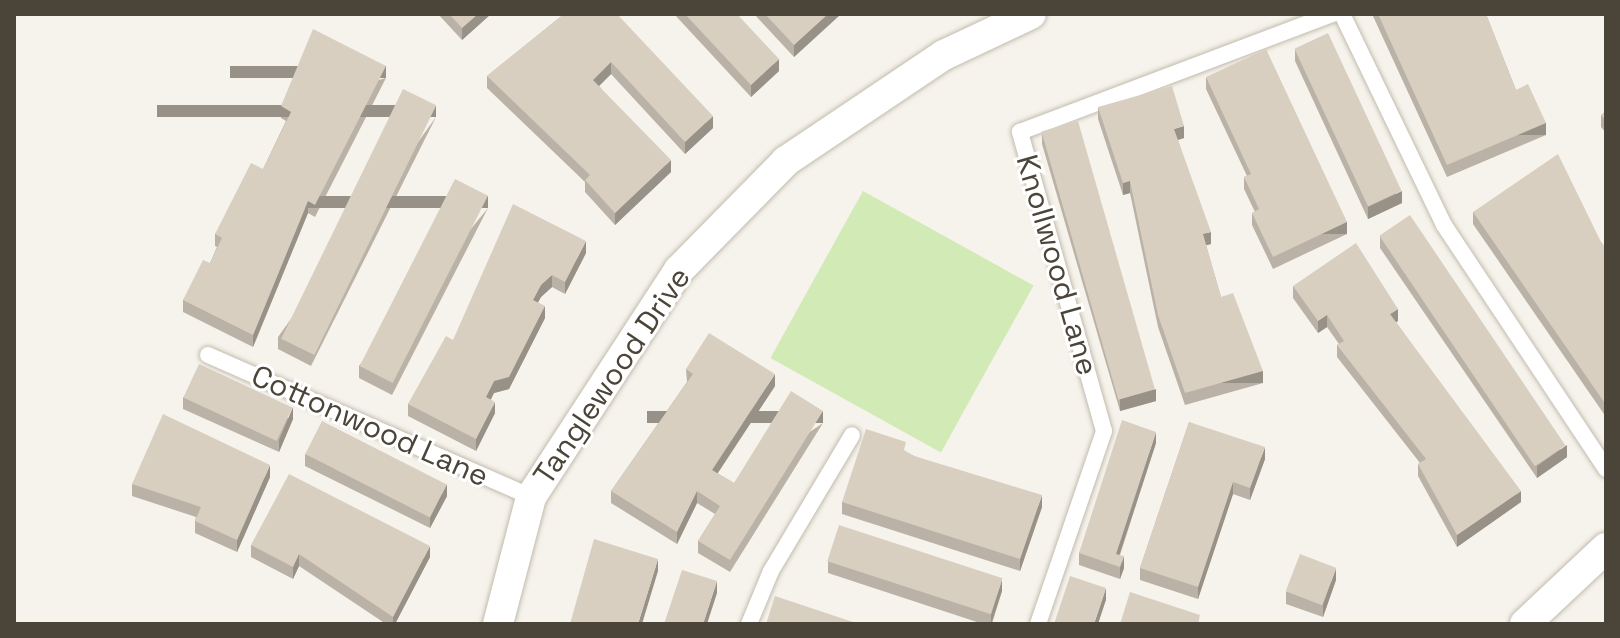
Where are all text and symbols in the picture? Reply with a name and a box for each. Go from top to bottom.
street label: Knollwood Lane [1008,151,1106,379]
street label: Tanglewood Drive [526,260,698,492]
street label: Cottonwood Lane [246,358,494,494]

